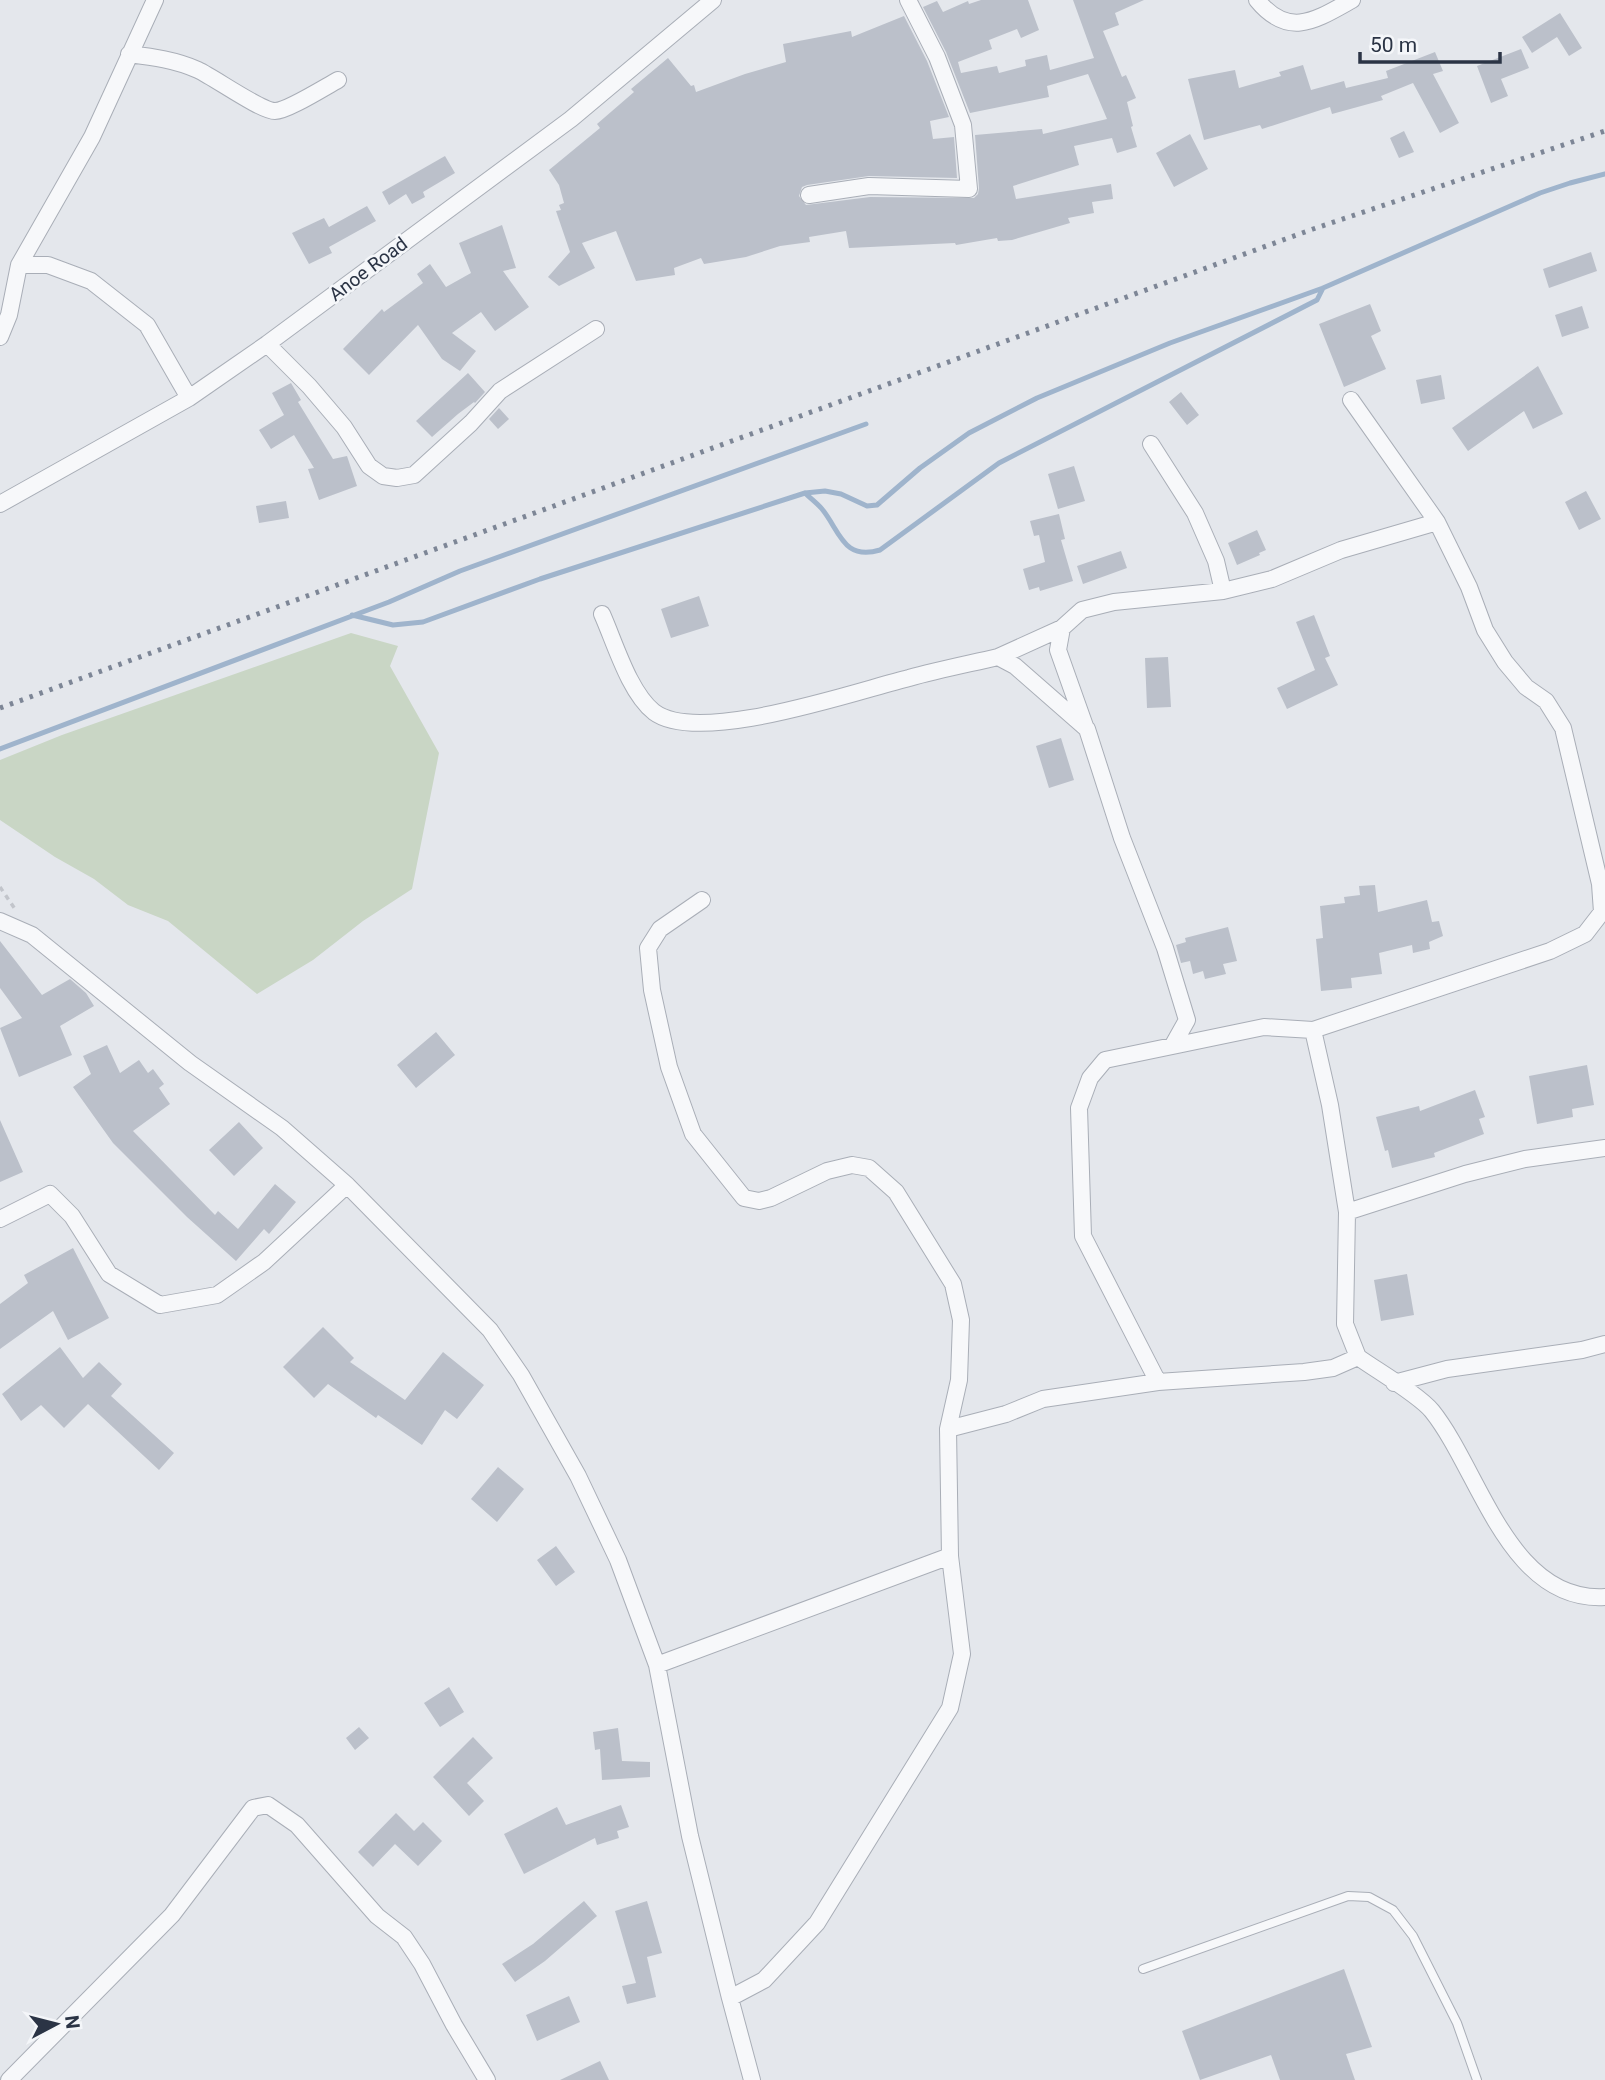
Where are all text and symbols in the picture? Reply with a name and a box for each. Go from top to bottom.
scale bar [1360,21,1500,65]
text: 50 m [1370,33,1417,57]
street label: Anoe Road [324,232,412,306]
north arrow [21,1989,91,2059]
text: N [60,2014,85,2030]

